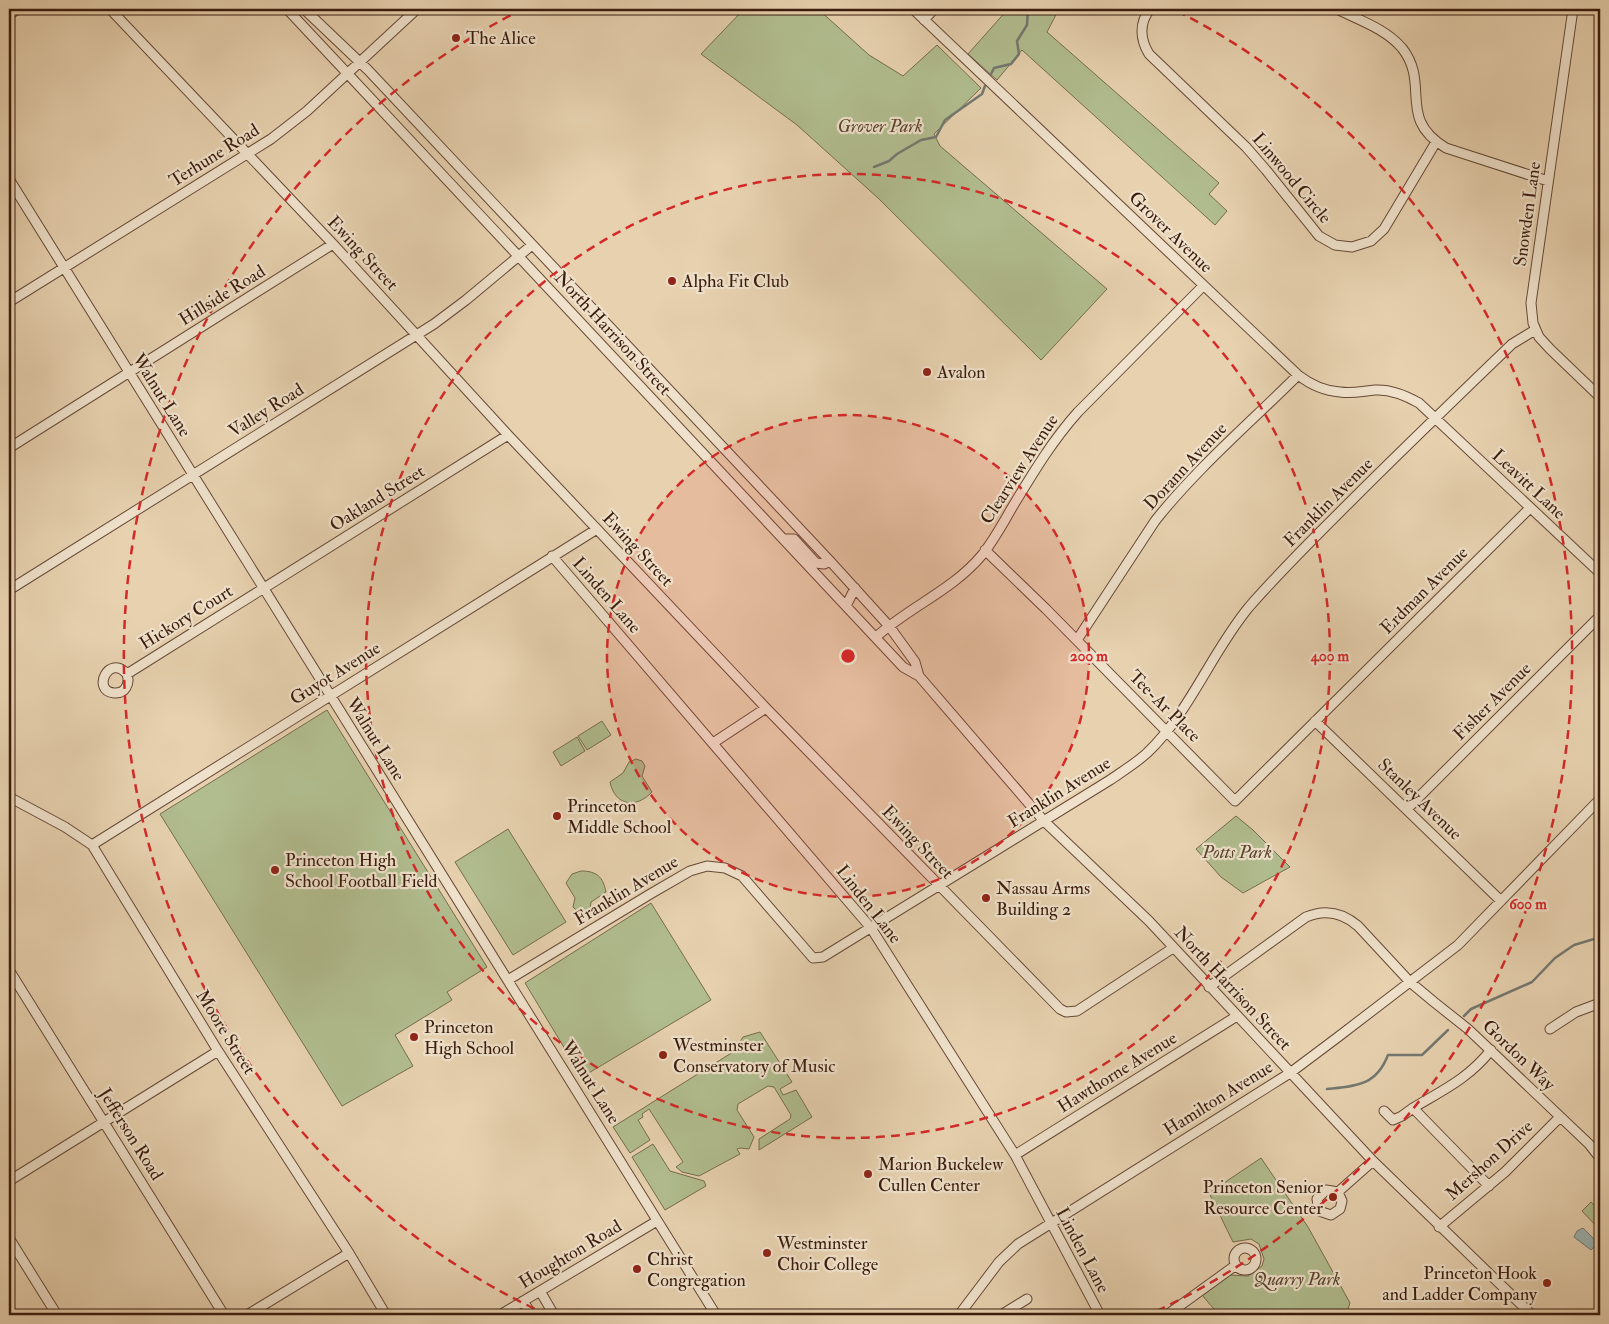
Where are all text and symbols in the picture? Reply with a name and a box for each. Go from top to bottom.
place label: The Alice [466,27,536,50]
marker: The Alice [450,32,462,44]
park label: Grover Park [838,115,922,138]
street label: Terhune Road [165,119,264,192]
street label: Linwood Circle [1247,128,1337,229]
street label: Snowden Lane [1509,160,1546,268]
street label: Grover Avenue [1124,187,1218,278]
street label: Ewing Street [322,211,403,296]
street label: Hillside Road [175,260,270,331]
street label: North Harrison Street [549,266,676,400]
place label: Alpha Fit Club [681,270,789,293]
marker: Alpha Fit Club [666,275,678,287]
street label: Walnut Lane [126,348,196,442]
place label: Avalon [936,361,986,384]
marker: Avalon [921,366,933,378]
street label: Valley Road [224,378,308,443]
street label: Clearview Avenue [975,410,1064,529]
street label: Dorann Avenue [1139,417,1232,515]
street label: Leavitt Lane [1487,444,1571,525]
street label: Franklin Avenue [1279,452,1378,552]
street label: Oakland Street [325,460,429,537]
street label: Ewing Street [597,507,678,592]
street label: Erdman Avenue [1376,541,1473,639]
street label: Linden Lane [567,552,646,639]
street label: Hickory Court [135,580,237,655]
street label: Guyot Avenue [286,636,385,710]
centre of rings [839,647,857,665]
text: 200 m [1070,647,1108,666]
text: 400 m [1310,647,1349,666]
street label: Fisher Avenue [1448,657,1537,745]
street label: Tee-Ar Place [1124,665,1206,748]
street label: Walnut Lane [340,692,410,786]
street label: Franklin Avenue [1003,751,1116,833]
street label: Stanley Avenue [1373,753,1467,846]
place label: Princeton Middle School [567,795,672,839]
street label: Ewing Street [877,801,959,884]
marker: Princeton Middle School [551,810,563,822]
park label: Potts Park [1201,841,1272,864]
place label: Princeton High School Football Field [285,849,438,893]
street label: Franklin Avenue [570,850,683,931]
street label: Linden Lane [831,860,907,949]
marker: Princeton High School Football Field [269,864,281,876]
place label: Nassau Arms Building 2 [996,877,1090,921]
marker: Nassau Arms Building 2 [980,892,992,904]
text: 600 m [1509,895,1547,914]
street label: North Harrison Street [1169,921,1296,1055]
street label: Moore Street [190,986,261,1079]
street label: Gordon Way [1477,1015,1561,1097]
place label: Princeton High School [424,1016,515,1060]
street label: Hawthorne Avenue [1053,1026,1182,1118]
marker: Princeton High School [408,1031,420,1043]
place label: Westminster Conservatory of Music [672,1034,836,1078]
street label: Walnut Lane [555,1035,625,1129]
marker: Westminster Conservatory of Music [657,1049,669,1061]
street label: Hamilton Avenue [1159,1055,1278,1141]
street label: Jefferson Road [93,1083,168,1185]
street label: Mershon Drive [1441,1115,1538,1206]
place label: Marion Buckelew Cullen Center [878,1153,1004,1197]
marker: Marion Buckelew Cullen Center [862,1168,874,1180]
place label: Princeton Senior Resource Center [1203,1176,1323,1220]
marker: Princeton Senior Resource Center [1327,1191,1339,1203]
street label: Linden Lane [1050,1203,1115,1297]
street label: Houghton Road [515,1215,626,1294]
place label: Westminster Choir College [776,1232,879,1276]
marker: Westminster Choir College [761,1247,773,1259]
place label: Christ Congregation [647,1248,746,1292]
place label: Princeton Hook and Ladder Company [1382,1262,1538,1306]
marker: Christ Congregation [631,1263,643,1275]
park label: Quarry Park [1253,1268,1341,1291]
marker: Princeton Hook and Ladder Company [1541,1277,1553,1289]

